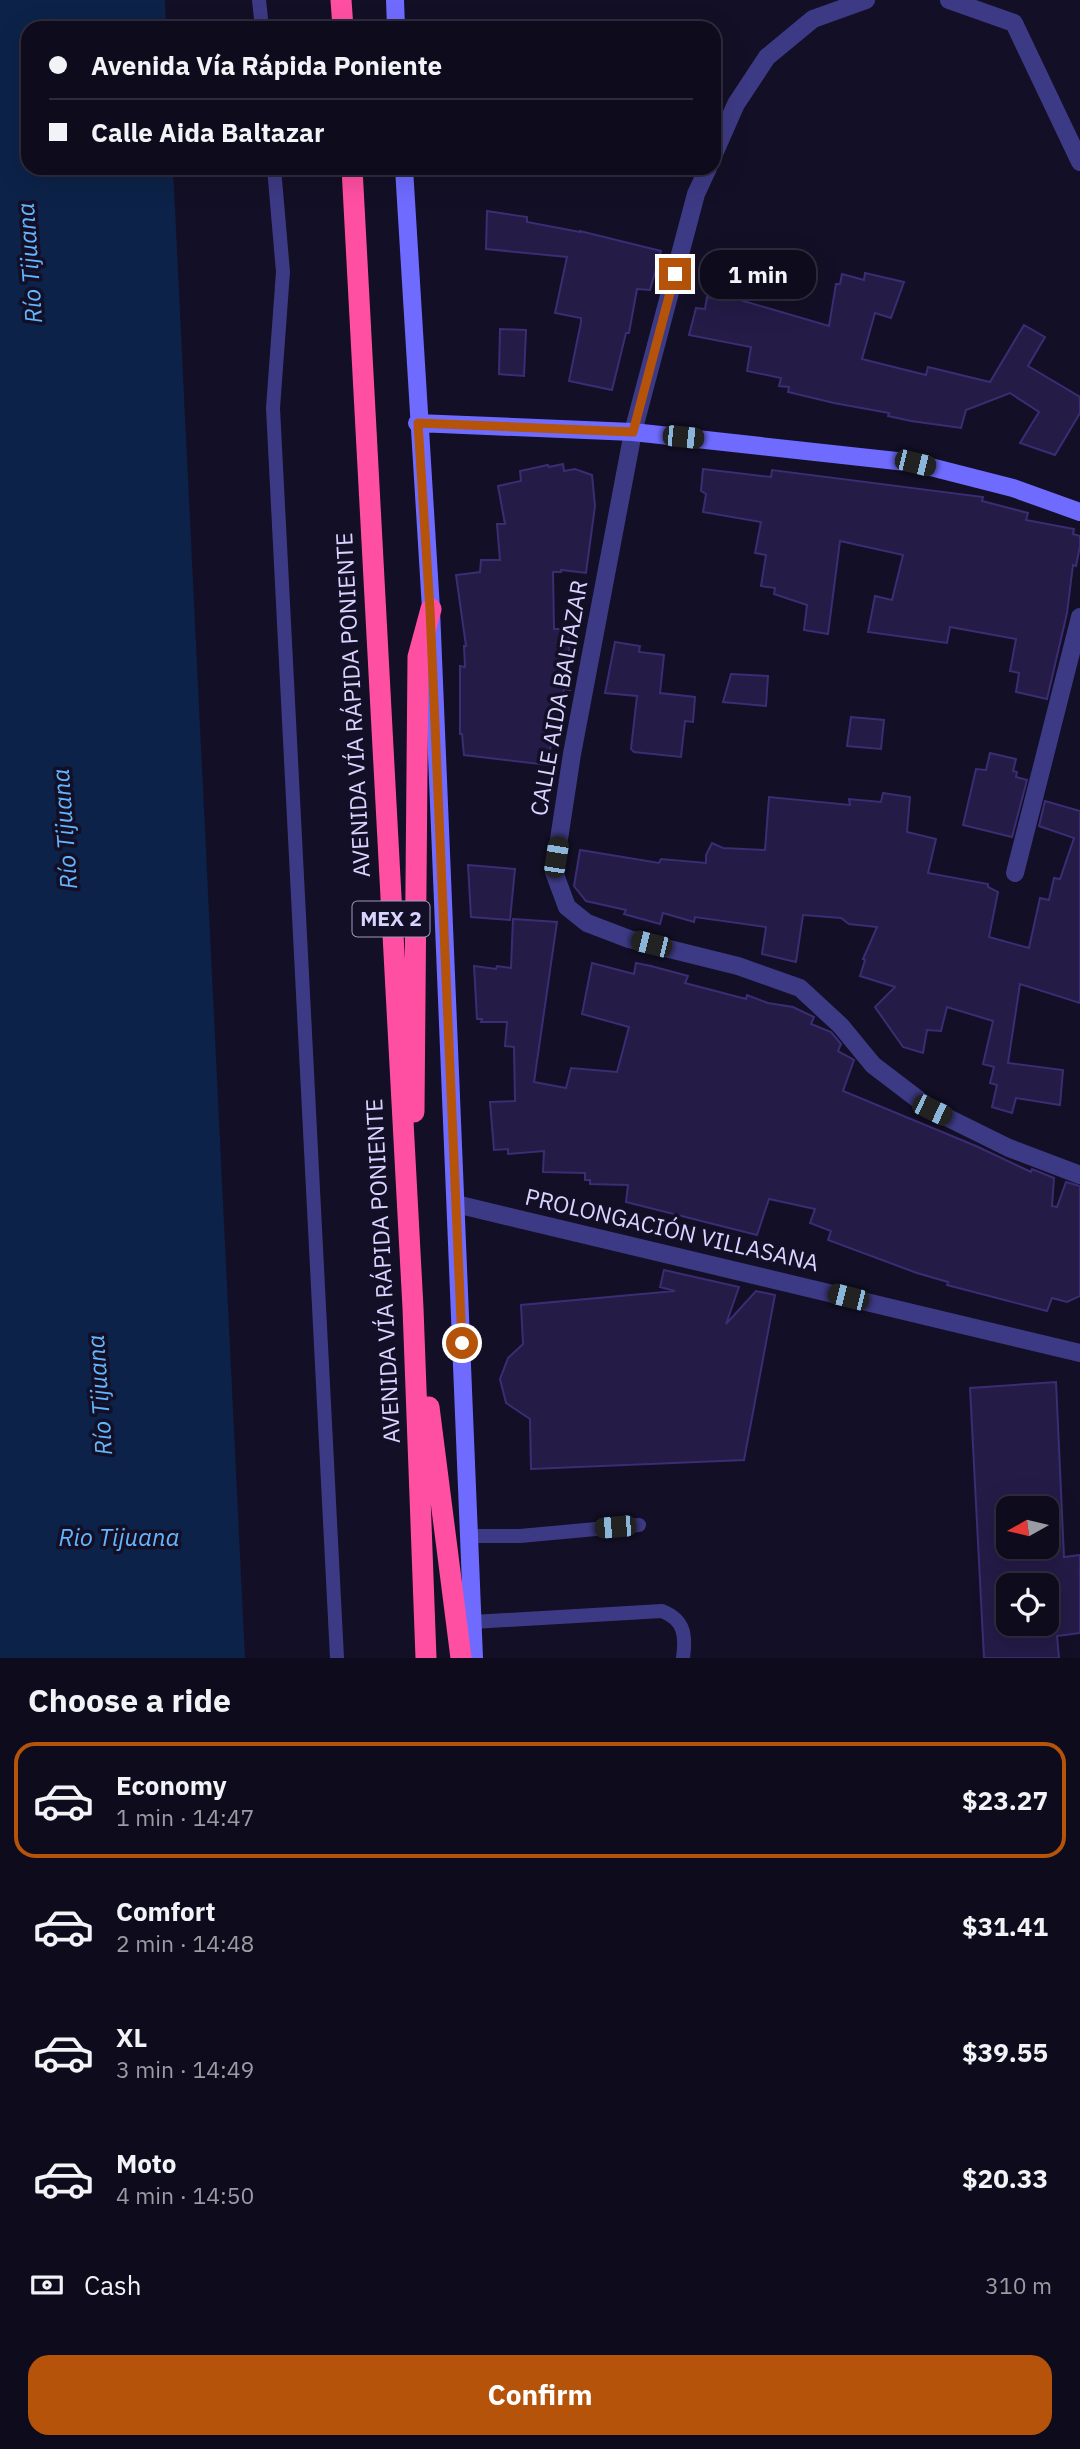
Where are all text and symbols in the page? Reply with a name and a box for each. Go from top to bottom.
text: Avenida Vía Rápida Poniente [91,48,442,82]
text: Calle Aida Baltazar [91,115,324,149]
water label: Río Tijuana [9,202,49,325]
callout: 1 min [700,250,815,298]
route end [659,258,691,290]
text: 1 min [728,259,788,289]
car [662,424,705,450]
car [893,448,938,478]
street label: AVENIDA VÍA RÁPIDA PONIENTE [328,532,376,878]
street label: CALLE AIDA BALTAZAR [523,578,594,818]
water label: Río Tijuana [44,768,84,891]
car [543,835,570,879]
road number: MEX 2 [352,902,430,936]
car [629,929,674,959]
car [909,1091,956,1129]
street label: AVENIDA VÍA RÁPIDA PONIENTE [358,1098,406,1444]
street label: PROLONGACIÓN VILLASANA [522,1181,822,1277]
car [826,1282,871,1312]
route start [446,1327,478,1359]
water label: Río Tijuana [79,1334,119,1457]
north arrow [996,1496,1059,1559]
map controls [996,1496,1059,1636]
car [594,1515,637,1539]
water label: Rio Tijuana [58,1521,180,1553]
button: locate [996,1573,1059,1636]
text: Choose a ride [28,1679,231,1721]
text: Economy [116,1768,227,1802]
icon: car [32,1769,95,1832]
text: $23.27 [962,1783,1048,1817]
text: 1 min · 14:47 [116,1802,254,1832]
text: Comfort [116,1894,215,1928]
icon: car [32,1895,95,1958]
text: $31.41 [962,1909,1048,1943]
text: 2 min · 14:48 [116,1928,254,1958]
text: XL [116,2020,147,2054]
icon: car [32,2021,95,2084]
text: $39.55 [962,2035,1048,2069]
text: 3 min · 14:49 [116,2054,254,2084]
text: Moto [116,2146,176,2180]
icon: car [32,2147,95,2210]
text: $20.33 [962,2161,1048,2195]
text: 4 min · 14:50 [116,2180,254,2210]
icon: cash [28,2266,66,2304]
text: Cash [84,2268,141,2302]
text: 310 m [985,2270,1052,2300]
button: Confirm [28,2355,1052,2435]

